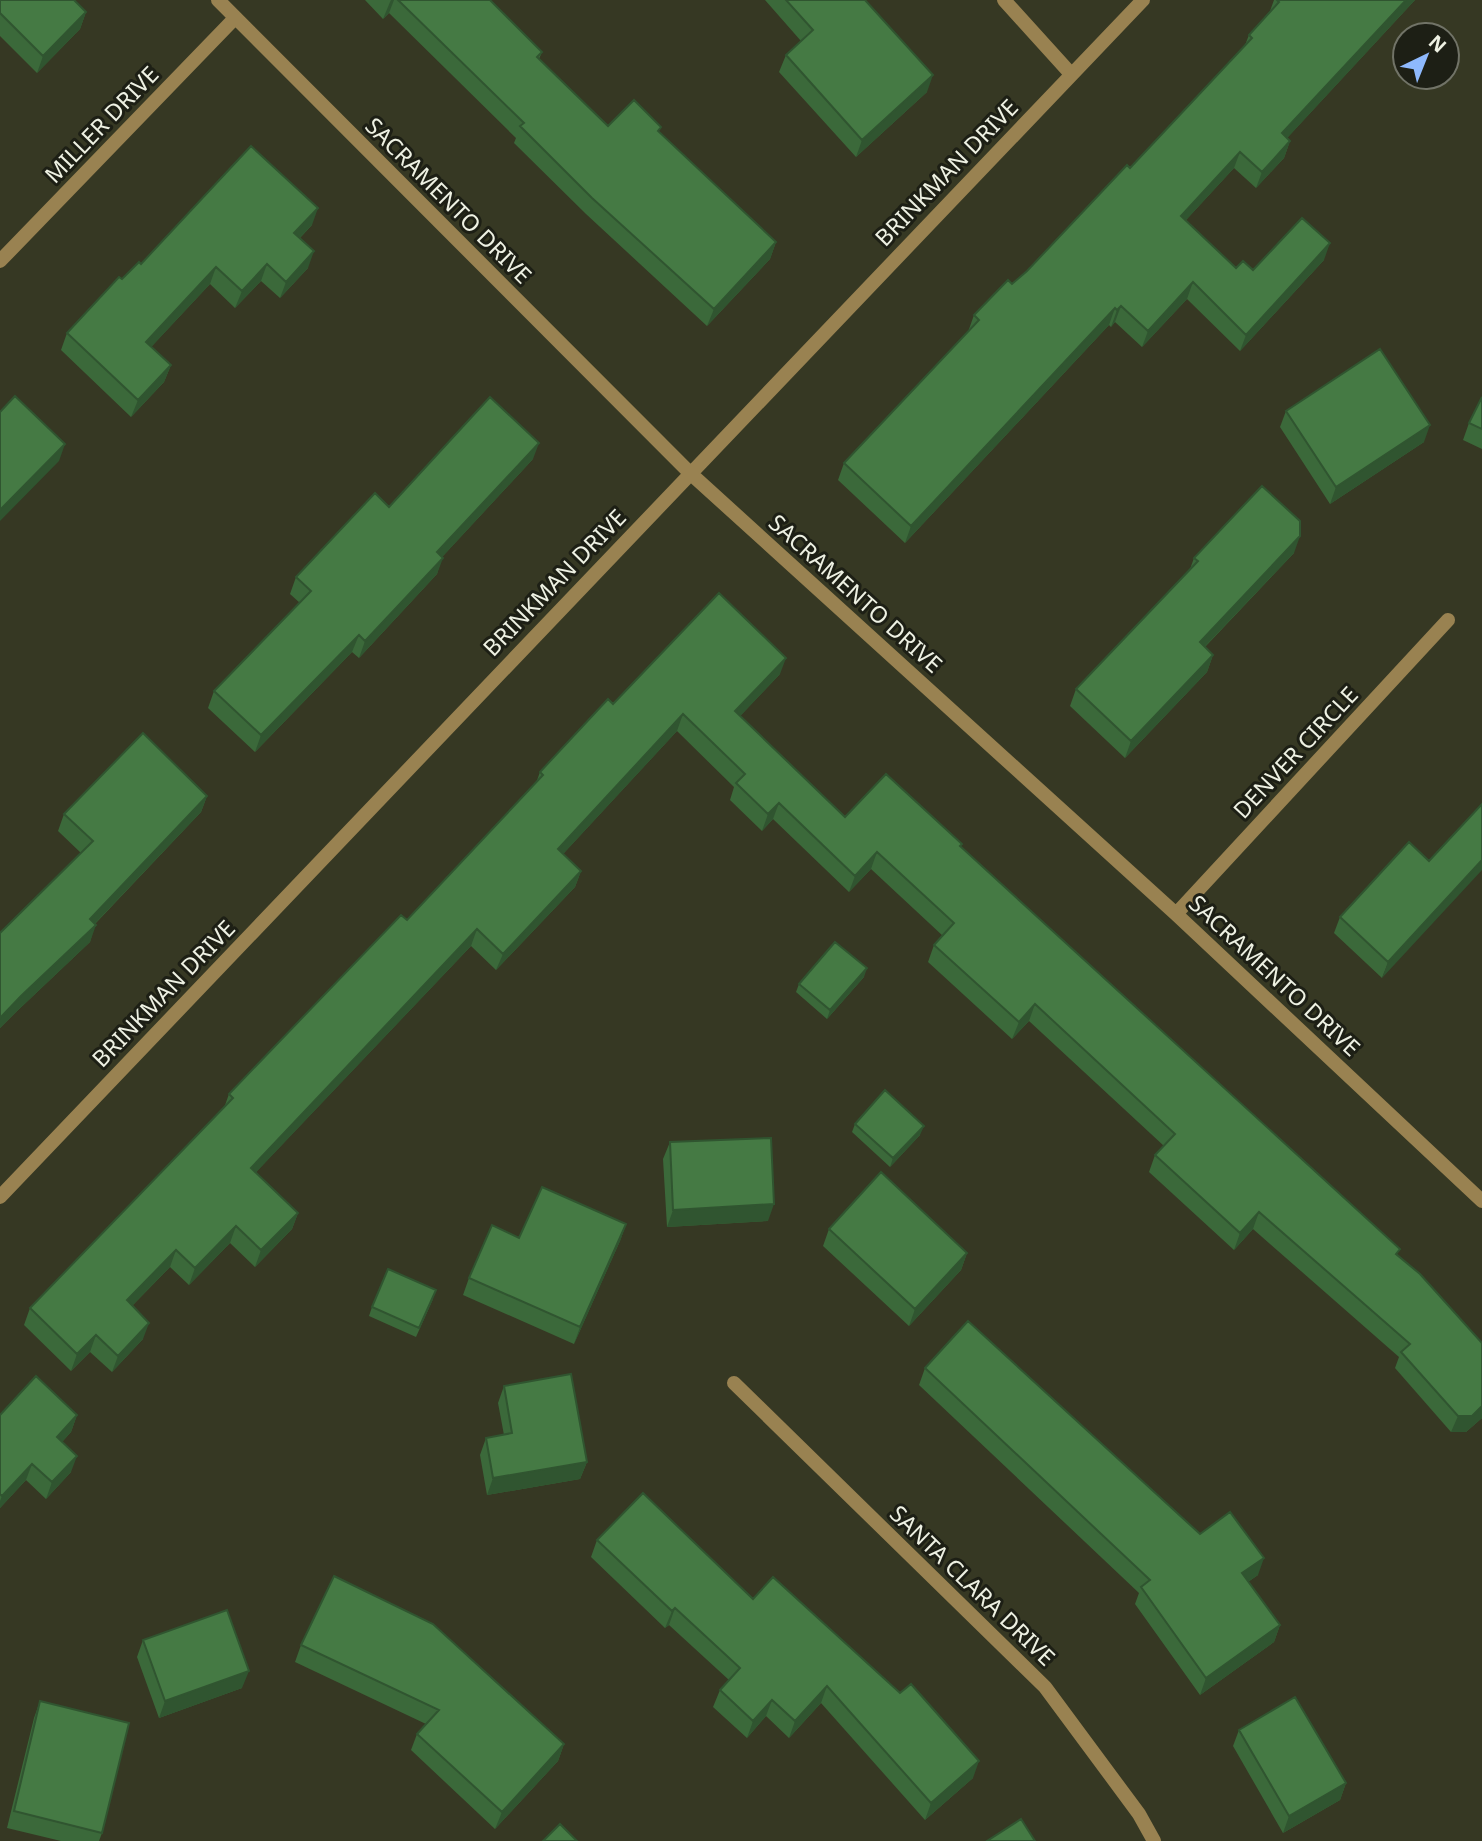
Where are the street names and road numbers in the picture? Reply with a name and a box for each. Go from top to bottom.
street label: MILLER DRIVE [37,58,165,190]
street label: BRINKMAN DRIVE [867,91,1025,253]
street label: SACRAMENTO DRIVE [359,110,539,290]
street label: BRINKMAN DRIVE [475,501,633,663]
street label: SACRAMENTO DRIVE [762,506,950,680]
street label: DENVER CIRCLE [1225,679,1365,825]
street label: SACRAMENTO DRIVE [1182,887,1368,1063]
street label: BRINKMAN DRIVE [84,912,242,1074]
street label: SANTA CLARA DRIVE [883,1498,1063,1672]

